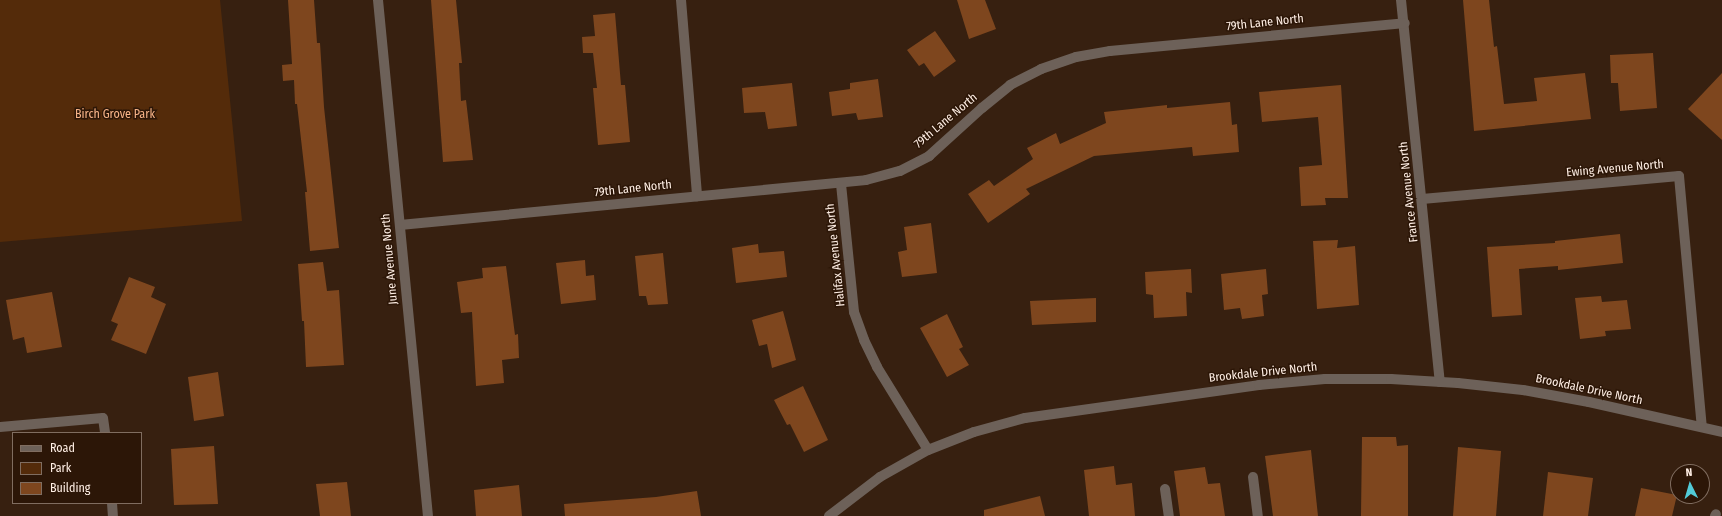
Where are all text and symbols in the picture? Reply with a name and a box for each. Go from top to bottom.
street label: 79th Lane North [1226,12,1304,34]
street label: 79th Lane North [912,90,980,152]
park label: Birch Grove Park [75,108,155,122]
street label: France Avenue North [1397,141,1421,243]
street label: Ewing Avenue North [1566,158,1664,180]
street label: 79th Lane North [594,178,672,200]
street label: Halifax Avenue North [823,203,849,307]
street label: June Avenue North [379,213,401,305]
street label: Brookdale Drive North [1208,360,1318,386]
street label: Brookdale Drive North [1534,372,1644,408]
legend [12,432,142,504]
text: Road [50,441,75,455]
text: Park [50,461,71,475]
north arrow [1670,464,1710,504]
text: N [1685,466,1693,479]
text: Building [50,481,90,495]

